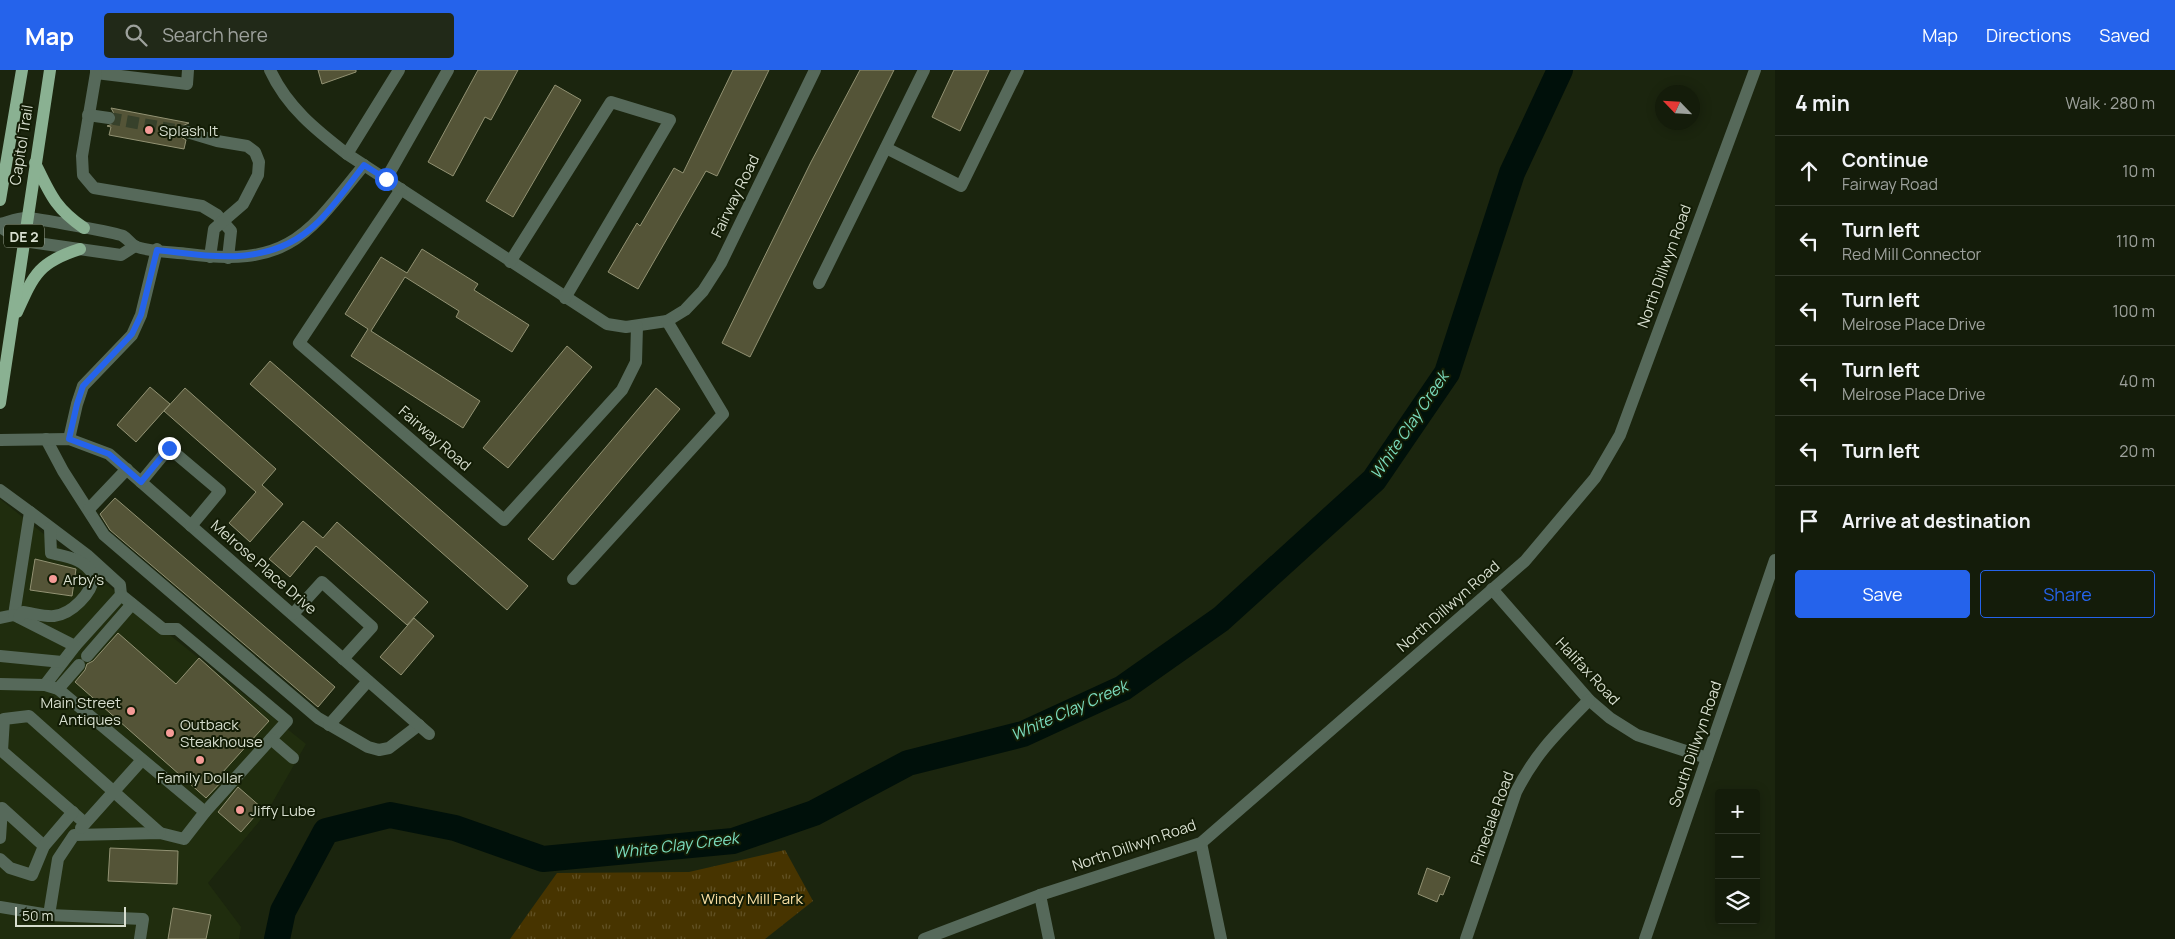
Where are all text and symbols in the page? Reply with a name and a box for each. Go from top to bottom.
search box [104,13,454,58]
text: Map [25,19,74,52]
icon: search [122,21,150,49]
text: Search here [162,22,268,48]
text: Map [1922,23,1958,47]
text: Directions [1986,23,2071,47]
text: Saved [2099,23,2150,47]
north arrow [1655,85,1700,130]
text: 4 min [1795,89,1850,117]
text: Walk · 280 m [2065,92,2155,114]
street label: Capitol Trail [4,103,38,187]
place label: Splash It [159,120,218,141]
marker: Splash It [143,124,155,136]
text: Continue [1842,147,1928,173]
street label: Fairway Road [706,151,764,241]
icon: ahead [1795,157,1823,185]
text: 10 m [2122,160,2155,182]
route start [375,168,398,191]
text: Fairway Road [1842,173,1938,195]
street label: North Dillwyn Road [1632,201,1696,331]
text: Turn left [1842,217,1920,243]
road number: DE 2 [4,224,44,248]
icon: left [1795,227,1823,255]
text: 110 m [2116,230,2155,252]
text: Red Mill Connector [1842,243,1981,265]
text: Turn left [1842,287,1920,313]
icon: left [1795,297,1823,325]
text: 100 m [2112,300,2155,322]
text: Melrose Place Drive [1842,313,1985,335]
text: Turn left [1842,357,1920,383]
water label: White Clay Creek [1365,365,1454,483]
icon: left [1795,367,1823,395]
text: 40 m [2119,370,2155,392]
text: Melrose Place Drive [1842,383,1985,405]
street label: Fairway Road [394,401,476,475]
route end [158,437,181,460]
icon: left [1795,437,1823,465]
text: Turn left [1842,438,1920,464]
text: 20 m [2119,440,2155,462]
icon: arrive [1795,507,1823,535]
text: Arrive at destination [1842,508,2031,534]
street label: Melrose Place Drive [206,515,322,619]
street label: North Dillwyn Road [1392,555,1504,657]
place label: Arby's [63,569,104,590]
button: Save [1795,570,1970,618]
button: Share [1980,570,2155,618]
marker: Arby's [47,573,59,585]
street label: Halifax Road [1551,633,1625,709]
water label: White Clay Creek [1007,674,1133,746]
street label: South Dillwyn Road [1664,678,1726,810]
place label: Main Street Antiques [41,692,121,730]
marker: Main Street Antiques [125,705,137,717]
place label: Outback Steakhouse [180,714,263,752]
marker: Outback Steakhouse [164,727,176,739]
marker: Family Dollar [194,754,206,766]
place label: Family Dollar [157,767,244,788]
street label: Pinedale Road [1465,768,1519,868]
map controls [1715,789,1760,924]
button: + [1715,789,1760,834]
place label: Jiffy Lube [250,800,316,821]
marker: Jiffy Lube [234,804,246,816]
street label: North Dillwyn Road [1069,814,1199,876]
water label: White Clay Creek [612,826,742,864]
button: − [1715,834,1760,879]
button: layers [1715,879,1760,924]
park label: Windy Mill Park [701,888,804,909]
scale bar [15,904,126,927]
text: 50 m [22,906,53,925]

